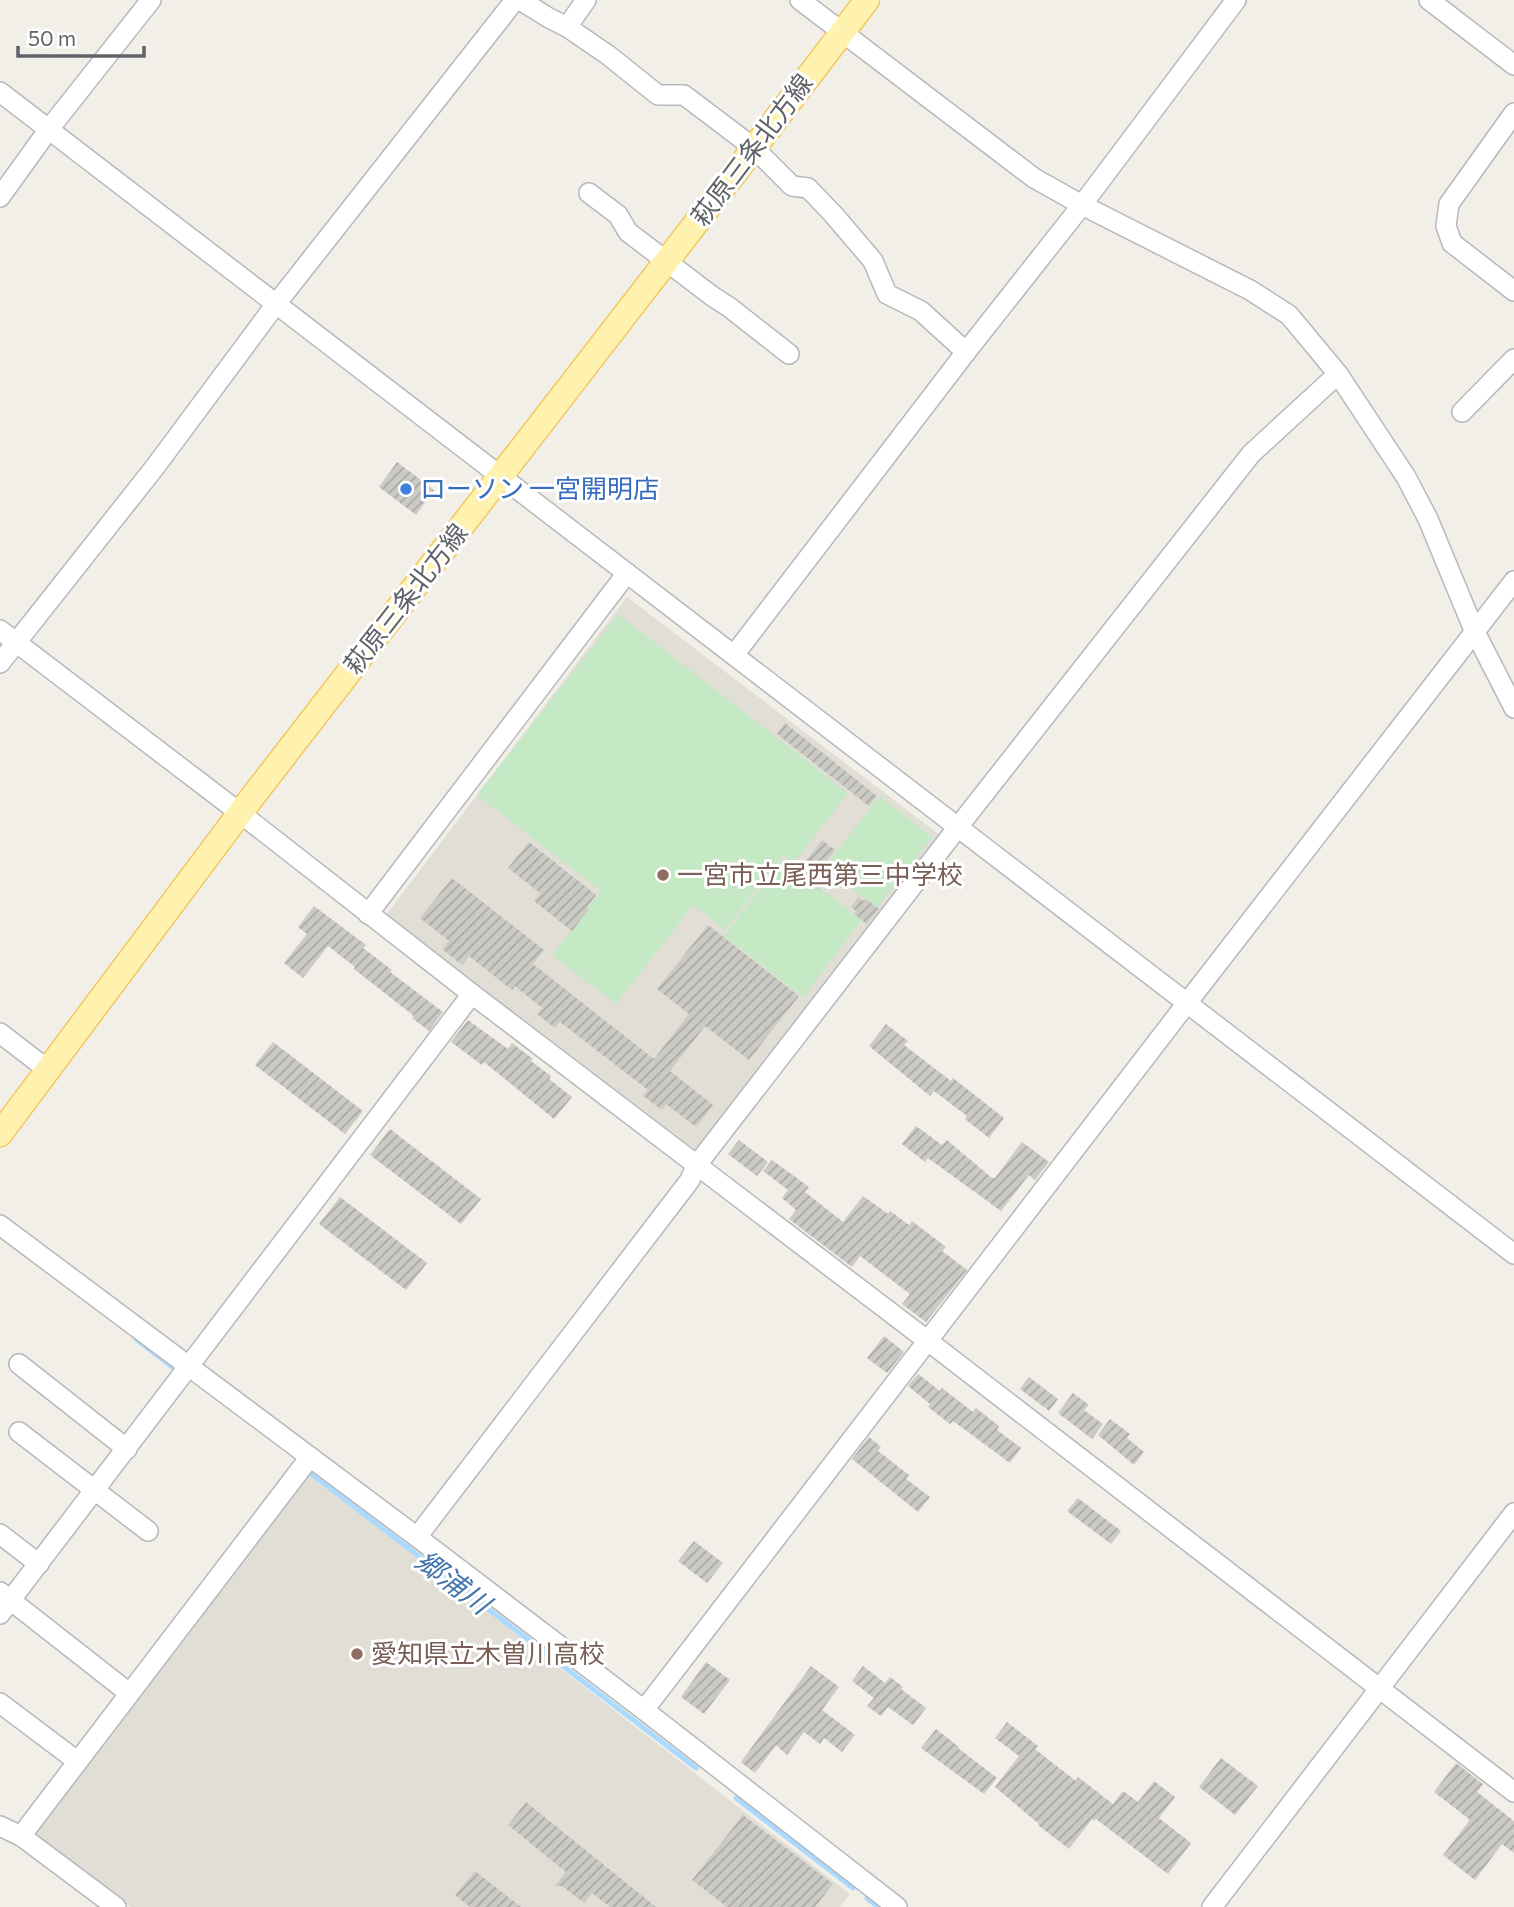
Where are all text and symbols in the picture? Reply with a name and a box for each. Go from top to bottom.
scale bar [18,14,144,58]
text: 50 m [28,25,76,50]
street label: 萩原三条北方線 [684,67,818,231]
place label: ローソン 一宮開明店 [420,472,659,503]
marker: ローソン 一宮開明店 [398,481,414,497]
street label: 萩原三条北方線 [337,517,473,679]
place label: 一宮市立尾西第三中学校 [677,858,963,889]
marker: 一宮市立尾西第三中学校 [655,867,671,883]
water label: 郷浦川 [410,1542,500,1622]
place label: 愛知県立木曽川高校 [371,1637,605,1668]
marker: 愛知県立木曽川高校 [349,1646,365,1662]

